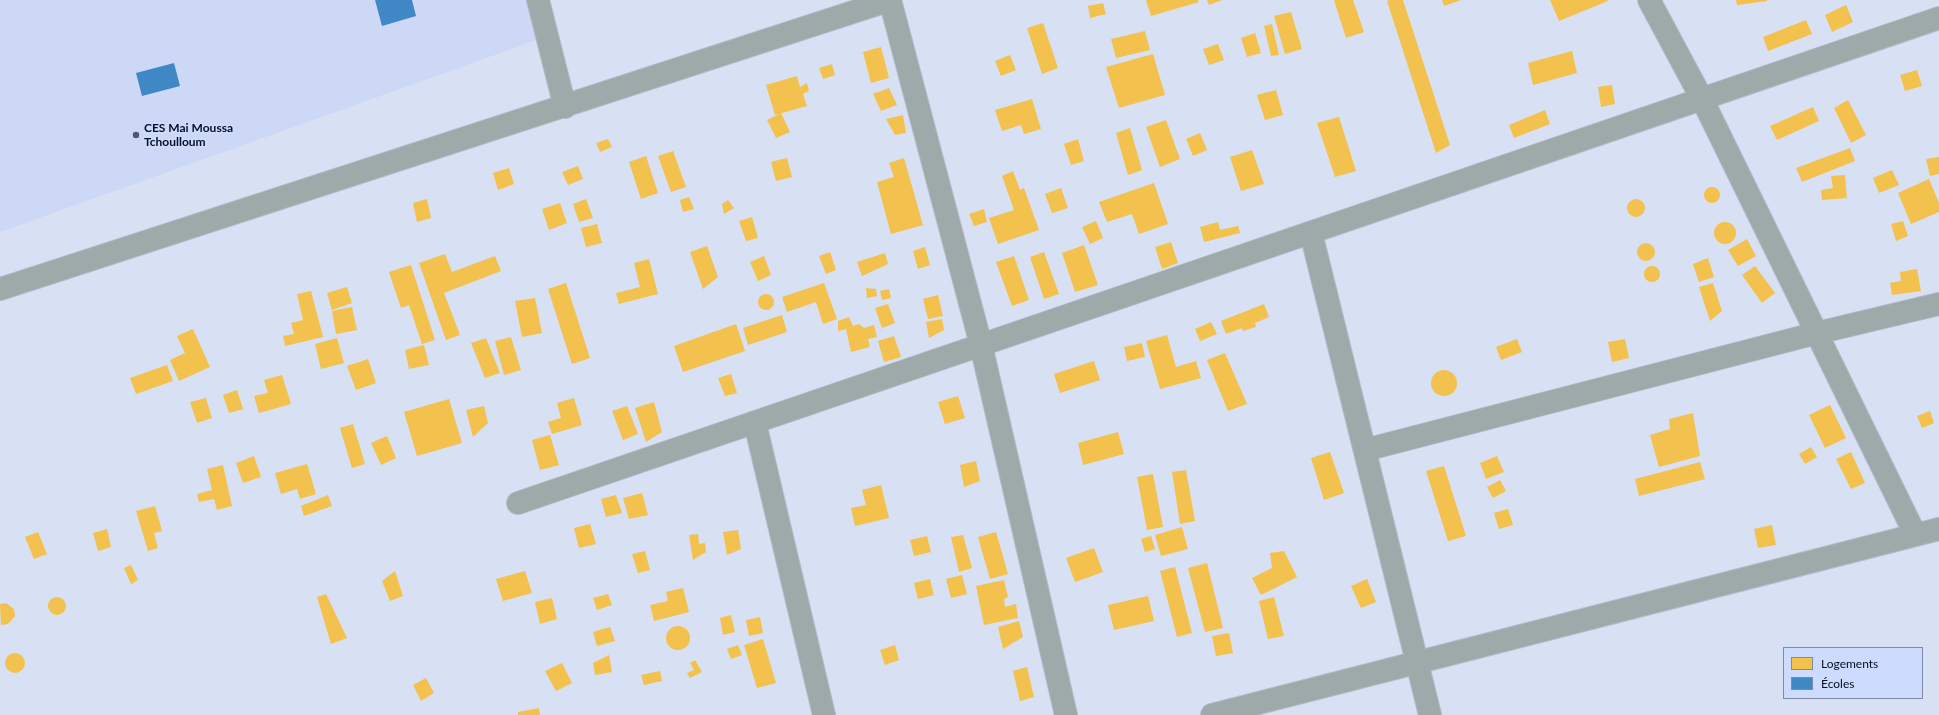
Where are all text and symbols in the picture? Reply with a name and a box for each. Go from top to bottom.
place label: CES Mai Moussa Tchoulloum [144,121,233,149]
marker: CES Mai Moussa Tchoulloum [131,130,141,140]
legend [1783,647,1923,699]
text: Logements [1821,656,1878,671]
text: Écoles [1821,676,1854,691]

